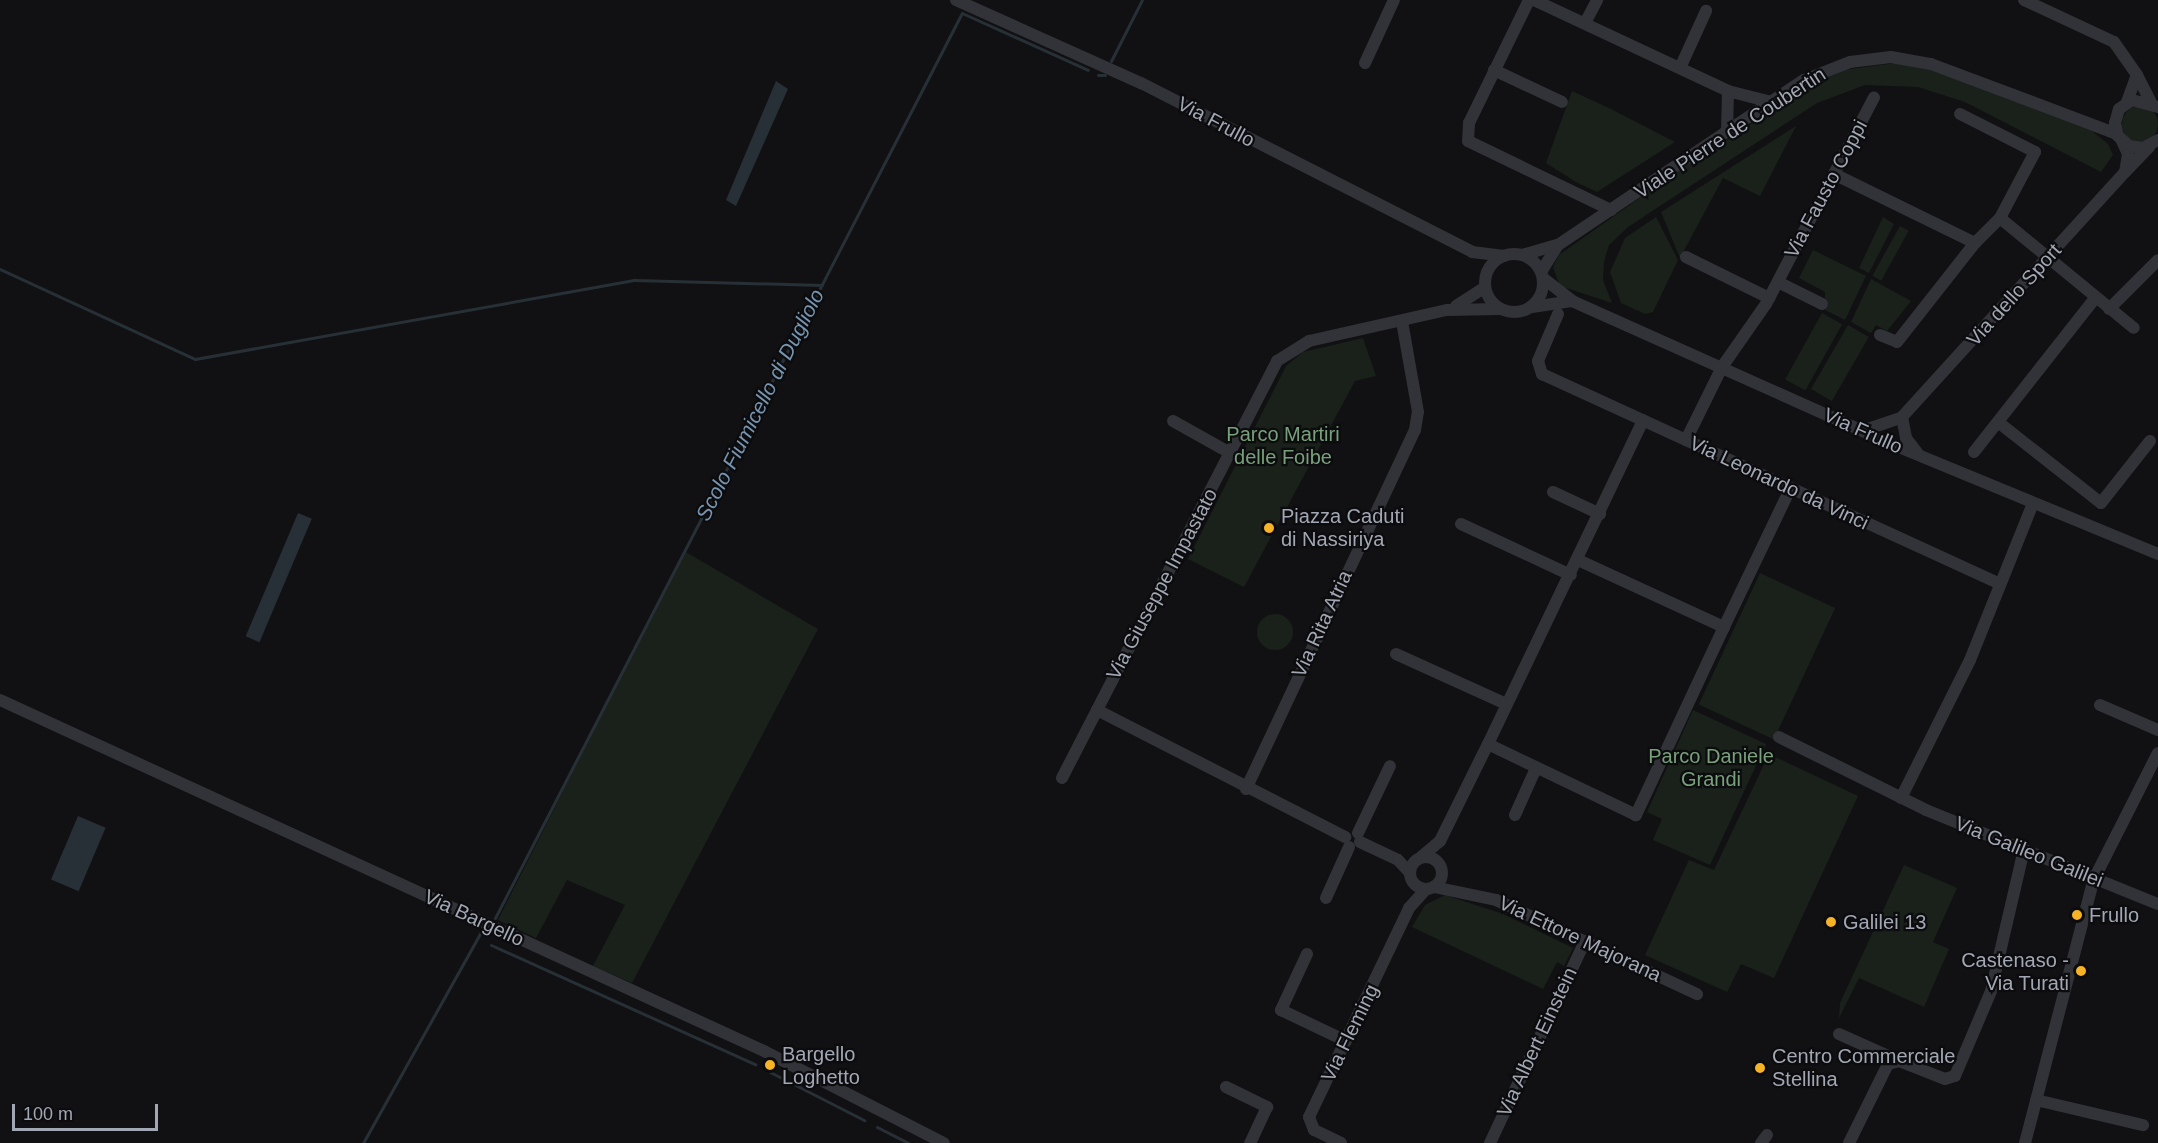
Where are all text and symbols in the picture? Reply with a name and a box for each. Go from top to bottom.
street label: Viale Pierre de Coubertin [1630,62,1830,204]
street label: Via Frullo [1173,92,1259,152]
street label: Via Fausto Coppi [1779,116,1873,262]
street label: Via dello Sport [1962,239,2066,351]
water label: Scolo Fiumicello di Dugliolo [690,285,830,525]
street label: Via Frullo [1820,403,1906,459]
park label: Parco Martiri delle Foibe [1226,423,1340,470]
street label: Via Leonardo da Vinci [1686,431,1872,535]
street label: Via Giuseppe Impastato [1101,484,1223,684]
place label: Piazza Caduti di Nassiriya [1281,504,1404,551]
marker: Piazza Caduti di Nassiriya [1262,521,1276,535]
street label: Via Rita Atria [1287,566,1357,682]
park label: Parco Daniele Grandi [1648,745,1774,792]
street label: Via Galileo Galilei [1951,811,2107,893]
street label: Via Bargello [420,884,528,952]
street label: Via Ettore Majorana [1495,891,1665,987]
place label: Frullo [2089,903,2139,927]
marker: Frullo [2070,908,2084,922]
place label: Galilei 13 [1843,910,1926,934]
marker: Galilei 13 [1824,915,1838,929]
place label: Castenaso - Via Turati [1961,948,2069,995]
street label: Via Albert Einstein [1492,963,1582,1121]
marker: Castenaso - Via Turati [2074,964,2088,978]
street label: Via Fleming [1316,980,1384,1086]
place label: Bargello Loghetto [782,1042,860,1089]
place label: Centro Commerciale Stellina [1772,1044,1955,1091]
marker: Bargello Loghetto [763,1058,777,1072]
marker: Centro Commerciale Stellina [1753,1061,1767,1075]
scale bar [15,1092,160,1130]
text: 100 m [23,1104,73,1124]

